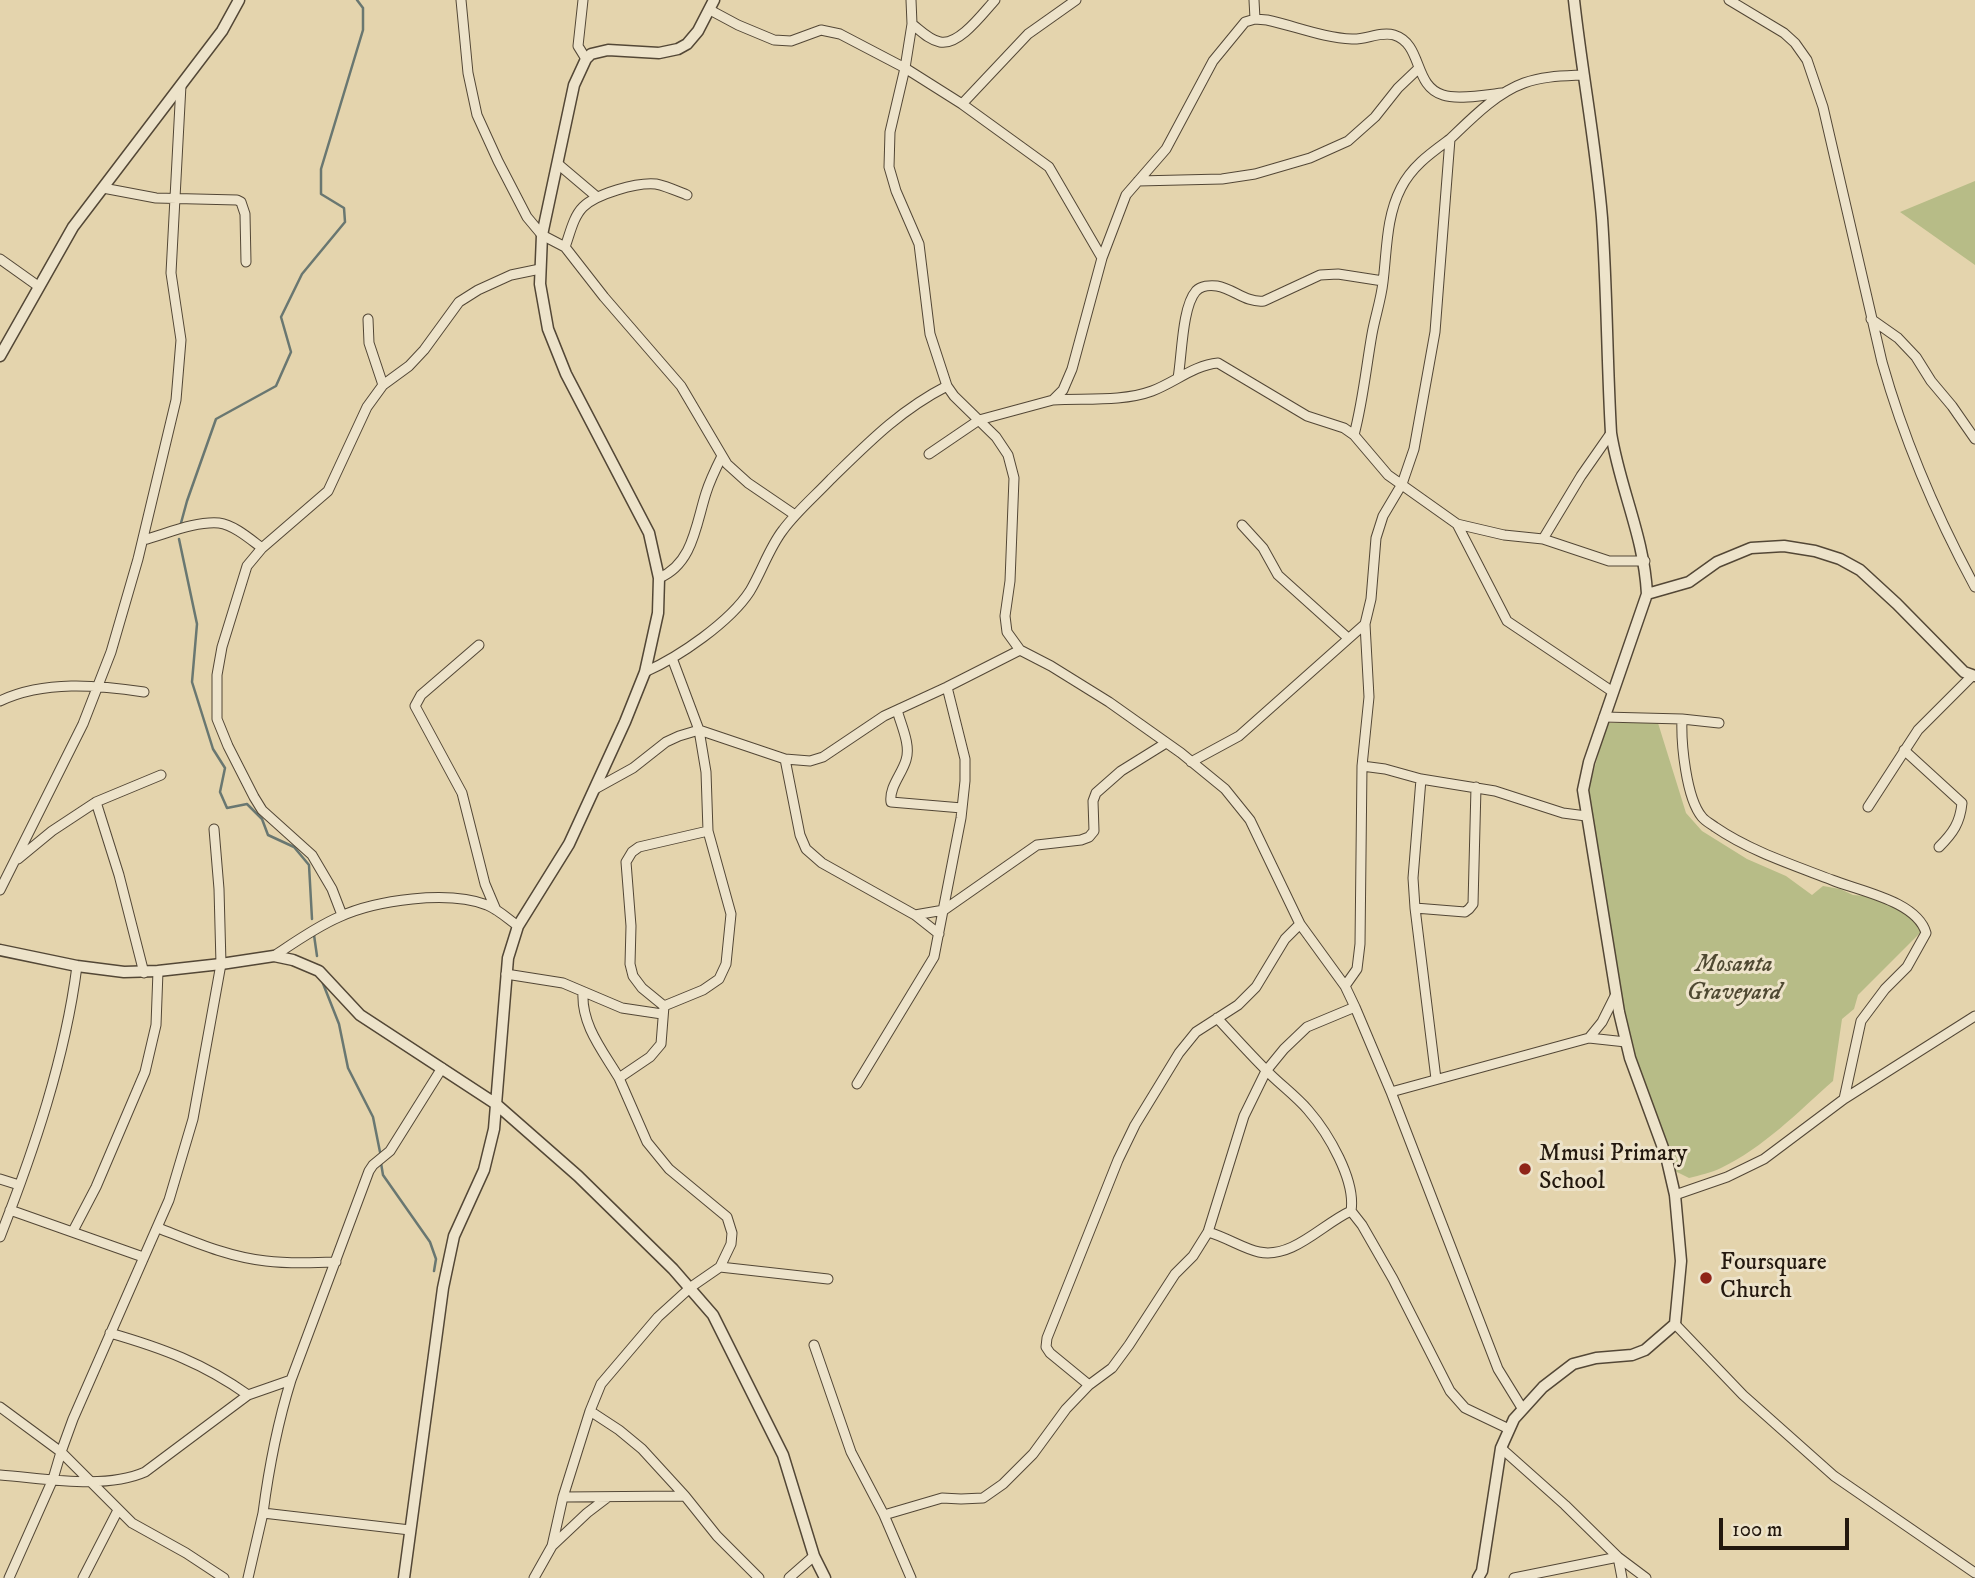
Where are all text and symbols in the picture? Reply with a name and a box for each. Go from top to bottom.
park label: Mosanta Graveyard [1687,952,1781,1008]
place label: Mmusi Primary School [1539,1141,1687,1197]
marker: Mmusi Primary School [1517,1161,1533,1177]
place label: Foursquare Church [1720,1250,1827,1306]
marker: Foursquare Church [1698,1270,1714,1286]
scale bar [1723,1504,1853,1548]
text: 100 m [1732,1517,1783,1543]

